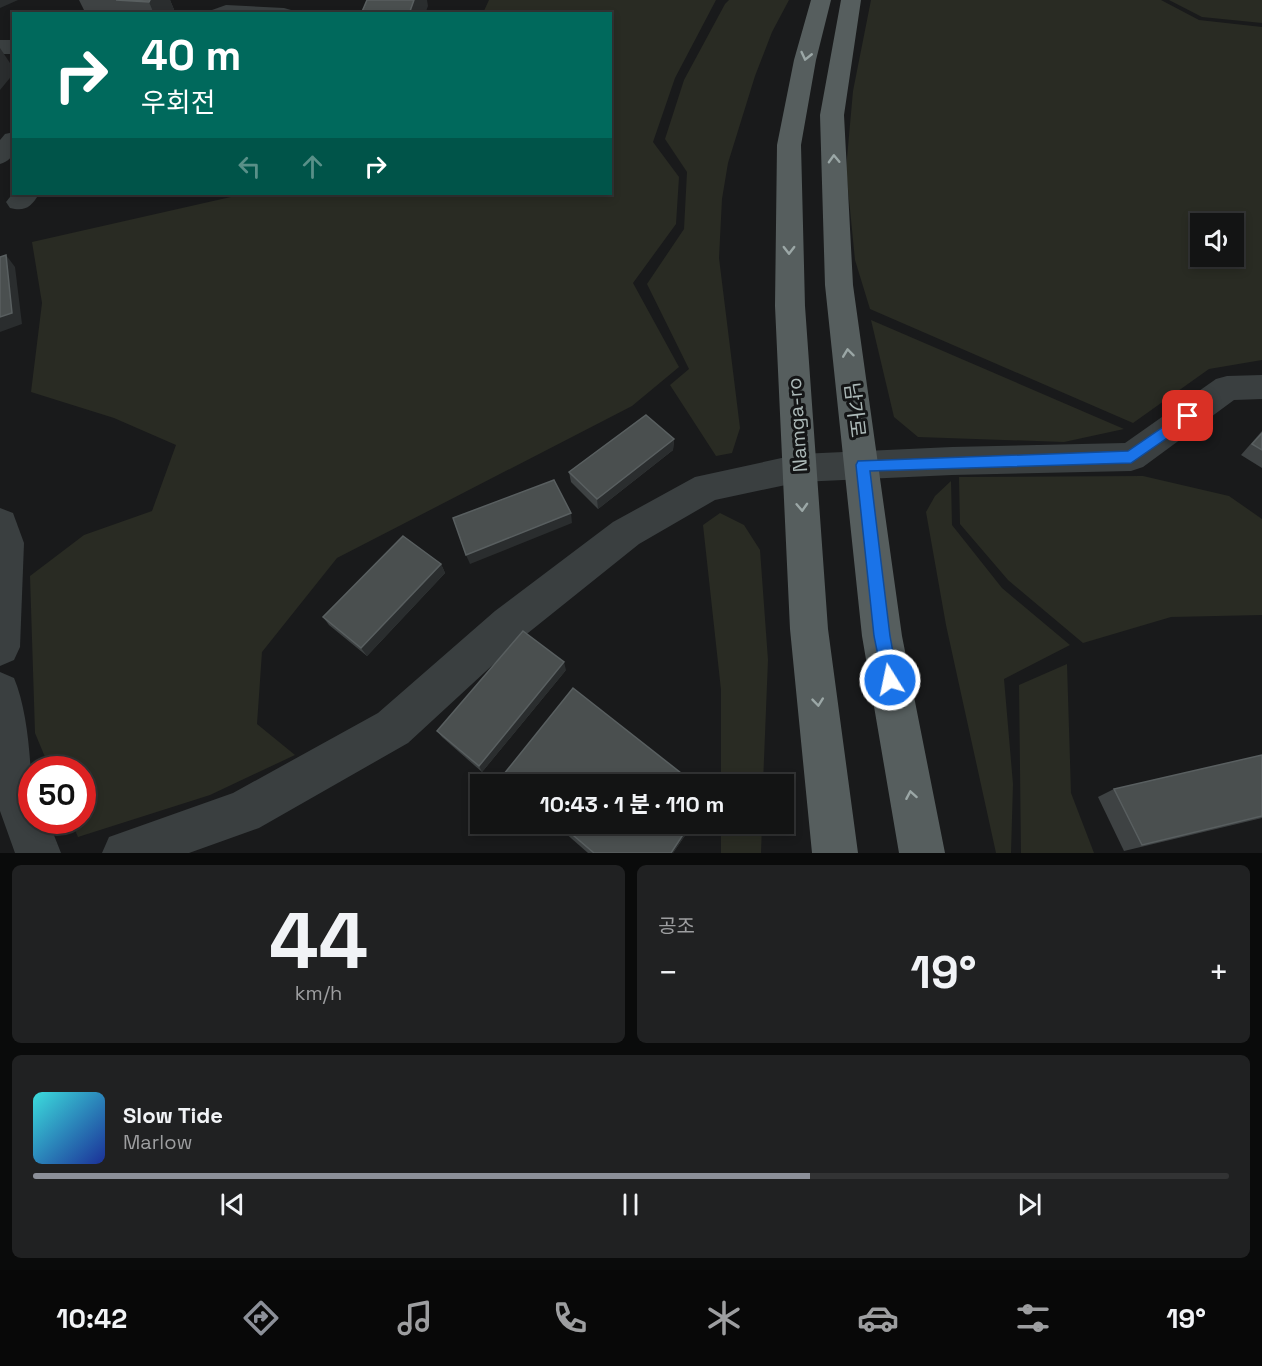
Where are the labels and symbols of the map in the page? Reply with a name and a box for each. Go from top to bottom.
one-way arrow [801,51,814,61]
one-way arrow [827,154,840,163]
one-way arrow [783,245,795,254]
one-way arrow [842,349,855,358]
street label: Namga-ro [781,377,813,473]
street label: 남가로 [839,381,871,439]
pin [1162,390,1213,441]
one-way arrow [796,503,809,512]
position arrow [858,648,922,712]
one-way arrow [811,697,824,706]
speed limit sign: 50 [18,756,96,834]
one-way arrow [905,791,918,801]

